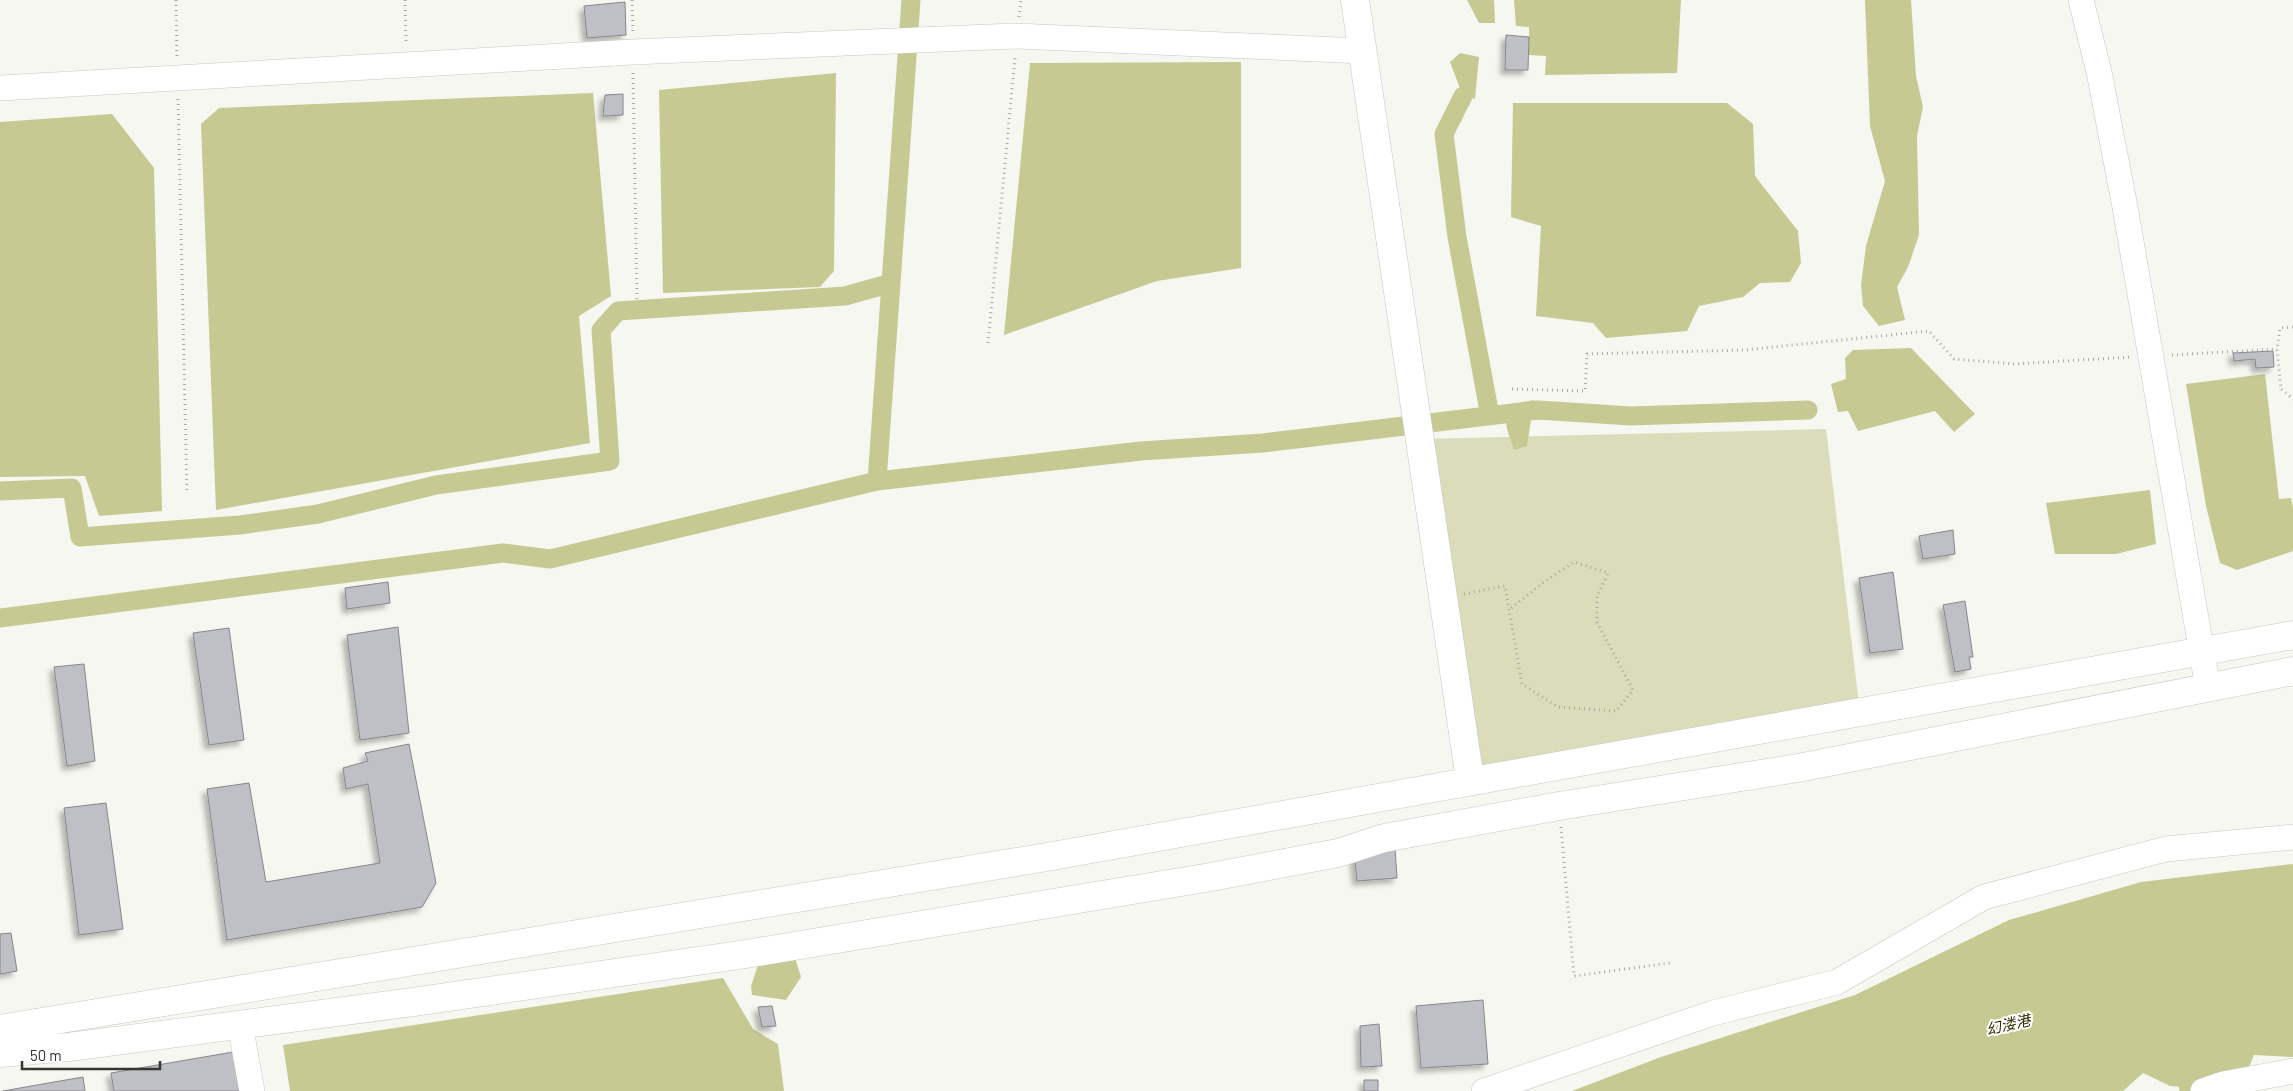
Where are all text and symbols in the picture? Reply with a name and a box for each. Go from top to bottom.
water label: 幻溇港 [1984,1010,2034,1038]
scale bar [22,1038,160,1070]
text: 50 m [30,1046,62,1064]

